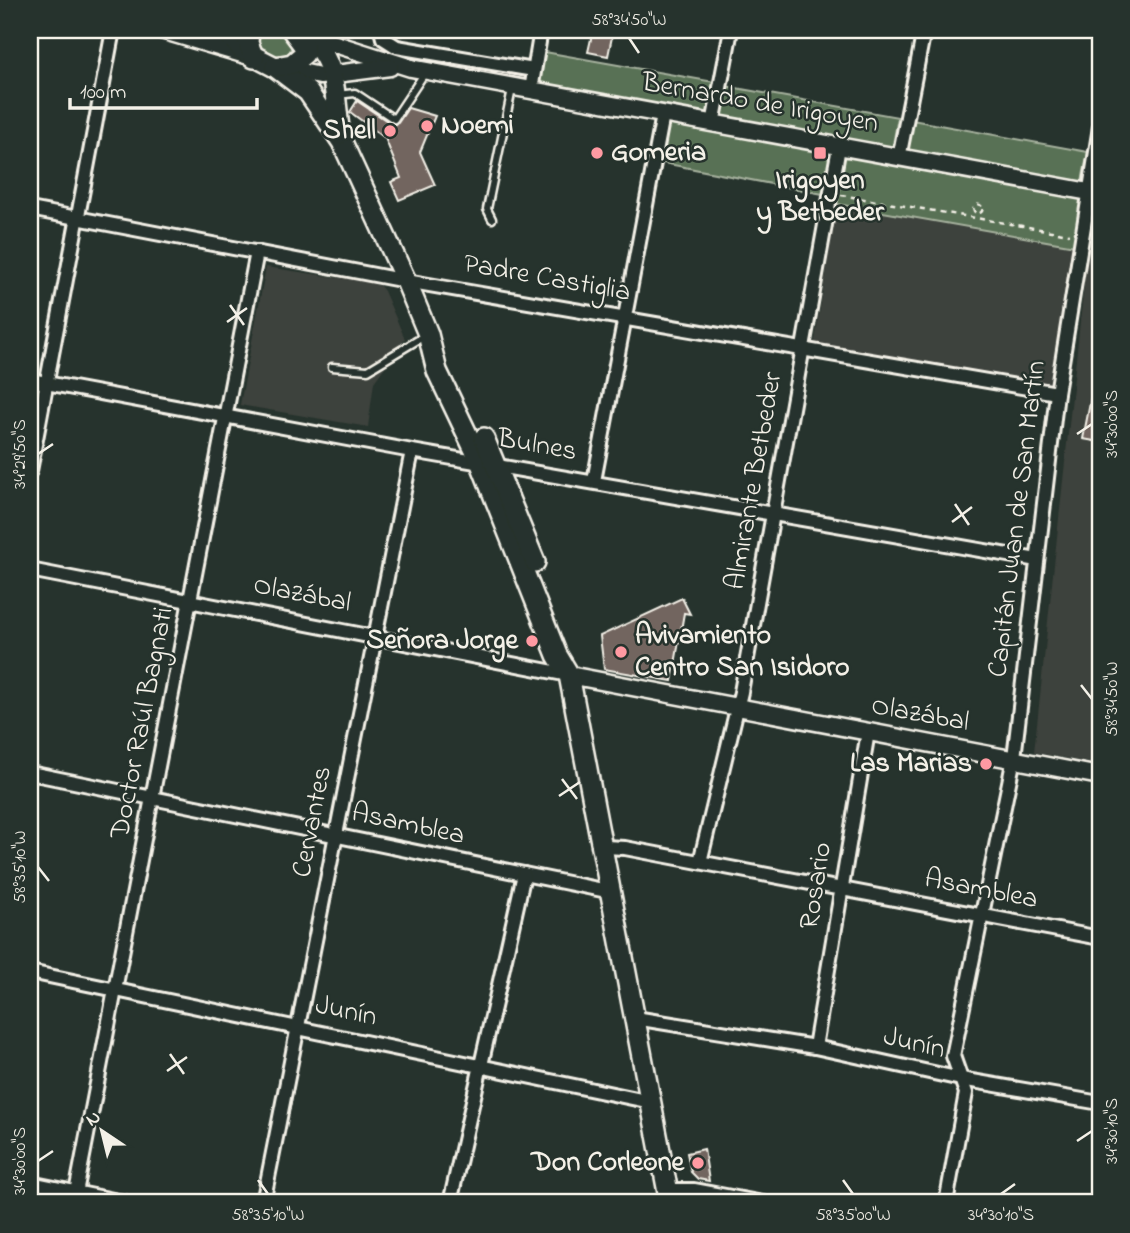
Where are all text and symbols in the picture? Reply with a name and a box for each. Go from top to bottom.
text: 58°34'50"W [592,8,666,34]
street label: Bernardo de Irigoyen [637,63,882,145]
scale bar [70,66,257,110]
text: 100 m [80,78,126,108]
place label: Noemi [441,106,514,147]
place label: Shell [323,111,376,152]
marker: Noemi [419,118,435,134]
marker: Shell [382,123,398,139]
place label: Gomeria [611,133,706,174]
marker: Gomeria [589,145,605,161]
marker: Irigoyen y Betbeder [812,145,828,161]
place label: Irigoyen y Betbeder [756,161,885,234]
street label: Padre Castiglia [460,244,634,314]
street label: Capitán Juan de San Martín [978,358,1058,680]
street label: Almirante Betbeder [716,369,794,593]
text: 34°30'00"S [1100,390,1126,458]
text: 34°29'50"S [8,419,34,489]
street label: Bulnes [493,419,580,473]
street label: Olazábal [250,565,354,625]
street label: Doctor Raúl Bagnati [100,604,186,843]
place label: Avivamiento Centro San Isidoro [635,616,850,689]
place label: Señora Jorge [366,621,519,663]
marker: Señora Jorge [524,633,540,649]
marker: Avivamiento Centro San Isidoro [613,644,629,660]
text: 58°34'50"W [1100,662,1126,736]
street label: Olazábal [868,686,972,744]
place label: Las Marias [850,744,972,785]
marker: Las Marias [978,756,994,772]
street label: Cervantes [282,763,344,881]
street label: Asamblea [348,793,468,857]
text: 58°35'10"W [8,830,34,904]
street label: Rosario [790,839,844,933]
street label: Asamblea [921,859,1041,921]
street label: Junín [311,985,381,1039]
street label: Junín [879,1017,949,1071]
north arrow [66,1096,136,1166]
text: 34°30'10"S [1100,1098,1126,1164]
text: N [81,1104,107,1134]
text: 34°30'00"S [8,1127,34,1195]
place label: Don Corleone [529,1143,685,1184]
marker: Don Corleone [690,1155,706,1171]
text: 58°35'10"W [231,1203,305,1229]
text: 58°35'00"W [815,1203,891,1229]
text: 34°30'10"S [968,1203,1034,1229]

